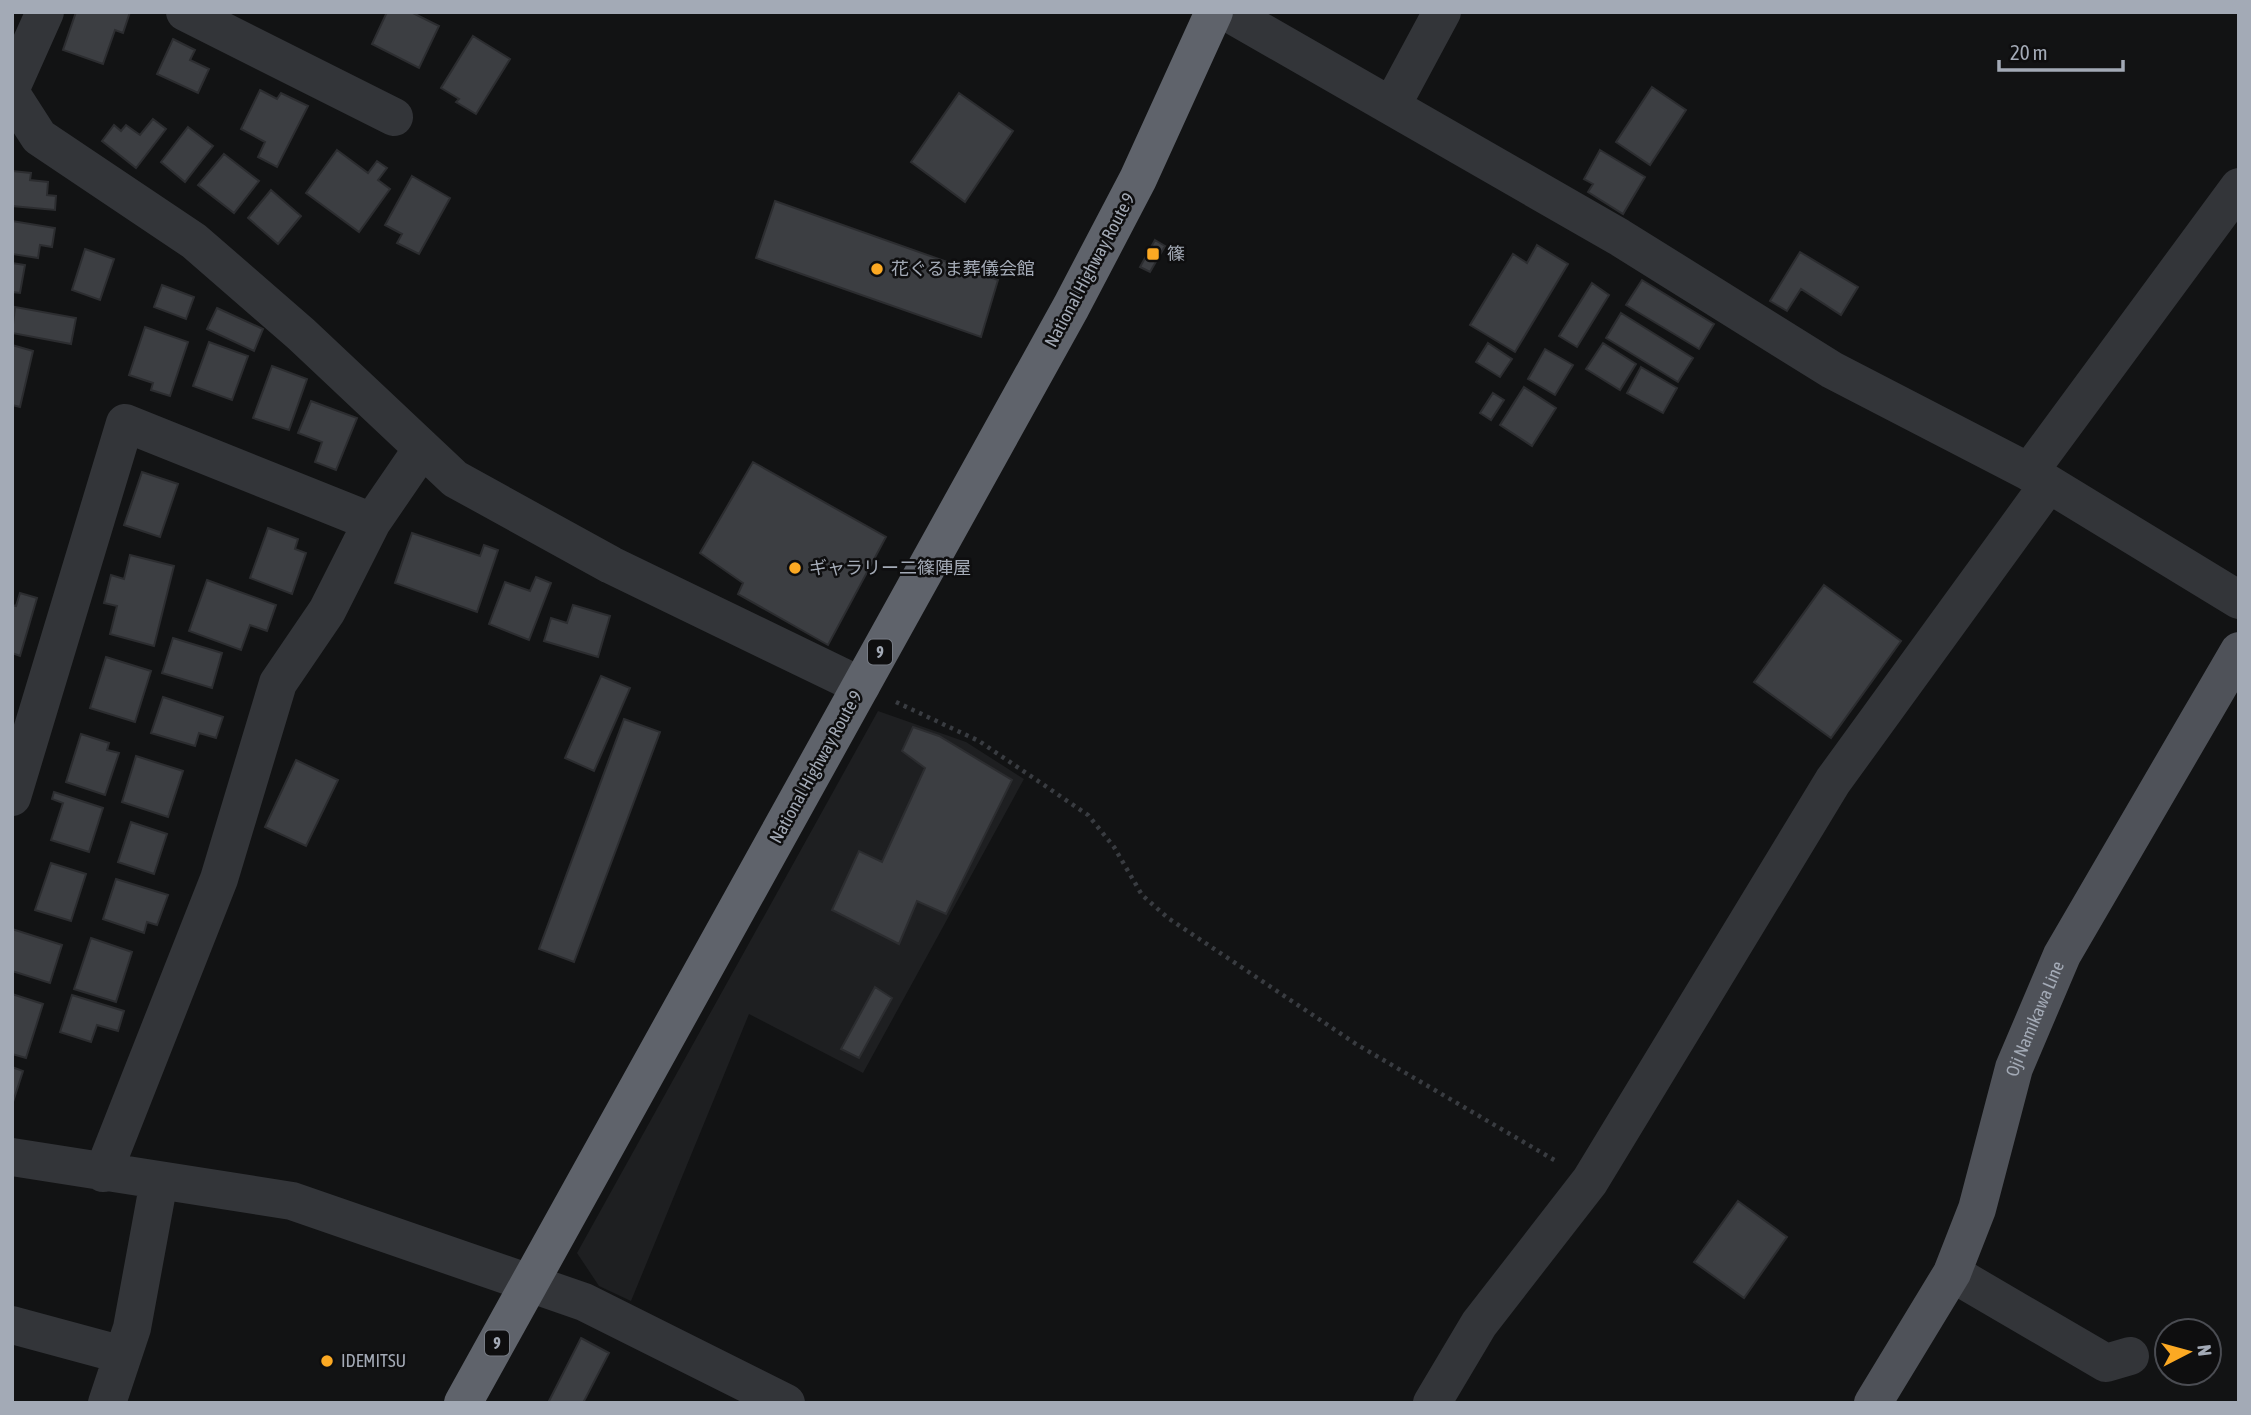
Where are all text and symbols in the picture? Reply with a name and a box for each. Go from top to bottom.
scale bar [1999,28,2123,72]
text: 20 m [2010,40,2048,64]
street label: National Highway Route 9 [1040,189,1139,350]
place label: 篠 [1167,243,1185,264]
marker: 篠 [1145,246,1161,262]
place label: 花ぐるま葬儀会館 [891,258,1035,279]
marker: 花ぐるま葬儀会館 [869,261,885,277]
place label: ギャラリー二篠陣屋 [809,557,971,578]
marker: ギャラリー二篠陣屋 [787,560,803,576]
road number: 9 [868,639,892,664]
street label: National Highway Route 9 [765,687,866,847]
street label: Oji Namikawa Line [2001,958,2068,1078]
north arrow [2153,1317,2223,1387]
road number: 9 [485,1330,509,1356]
text: N [2193,1343,2216,1357]
place label: IDEMITSU [341,1350,406,1371]
marker: IDEMITSU [319,1353,335,1369]

